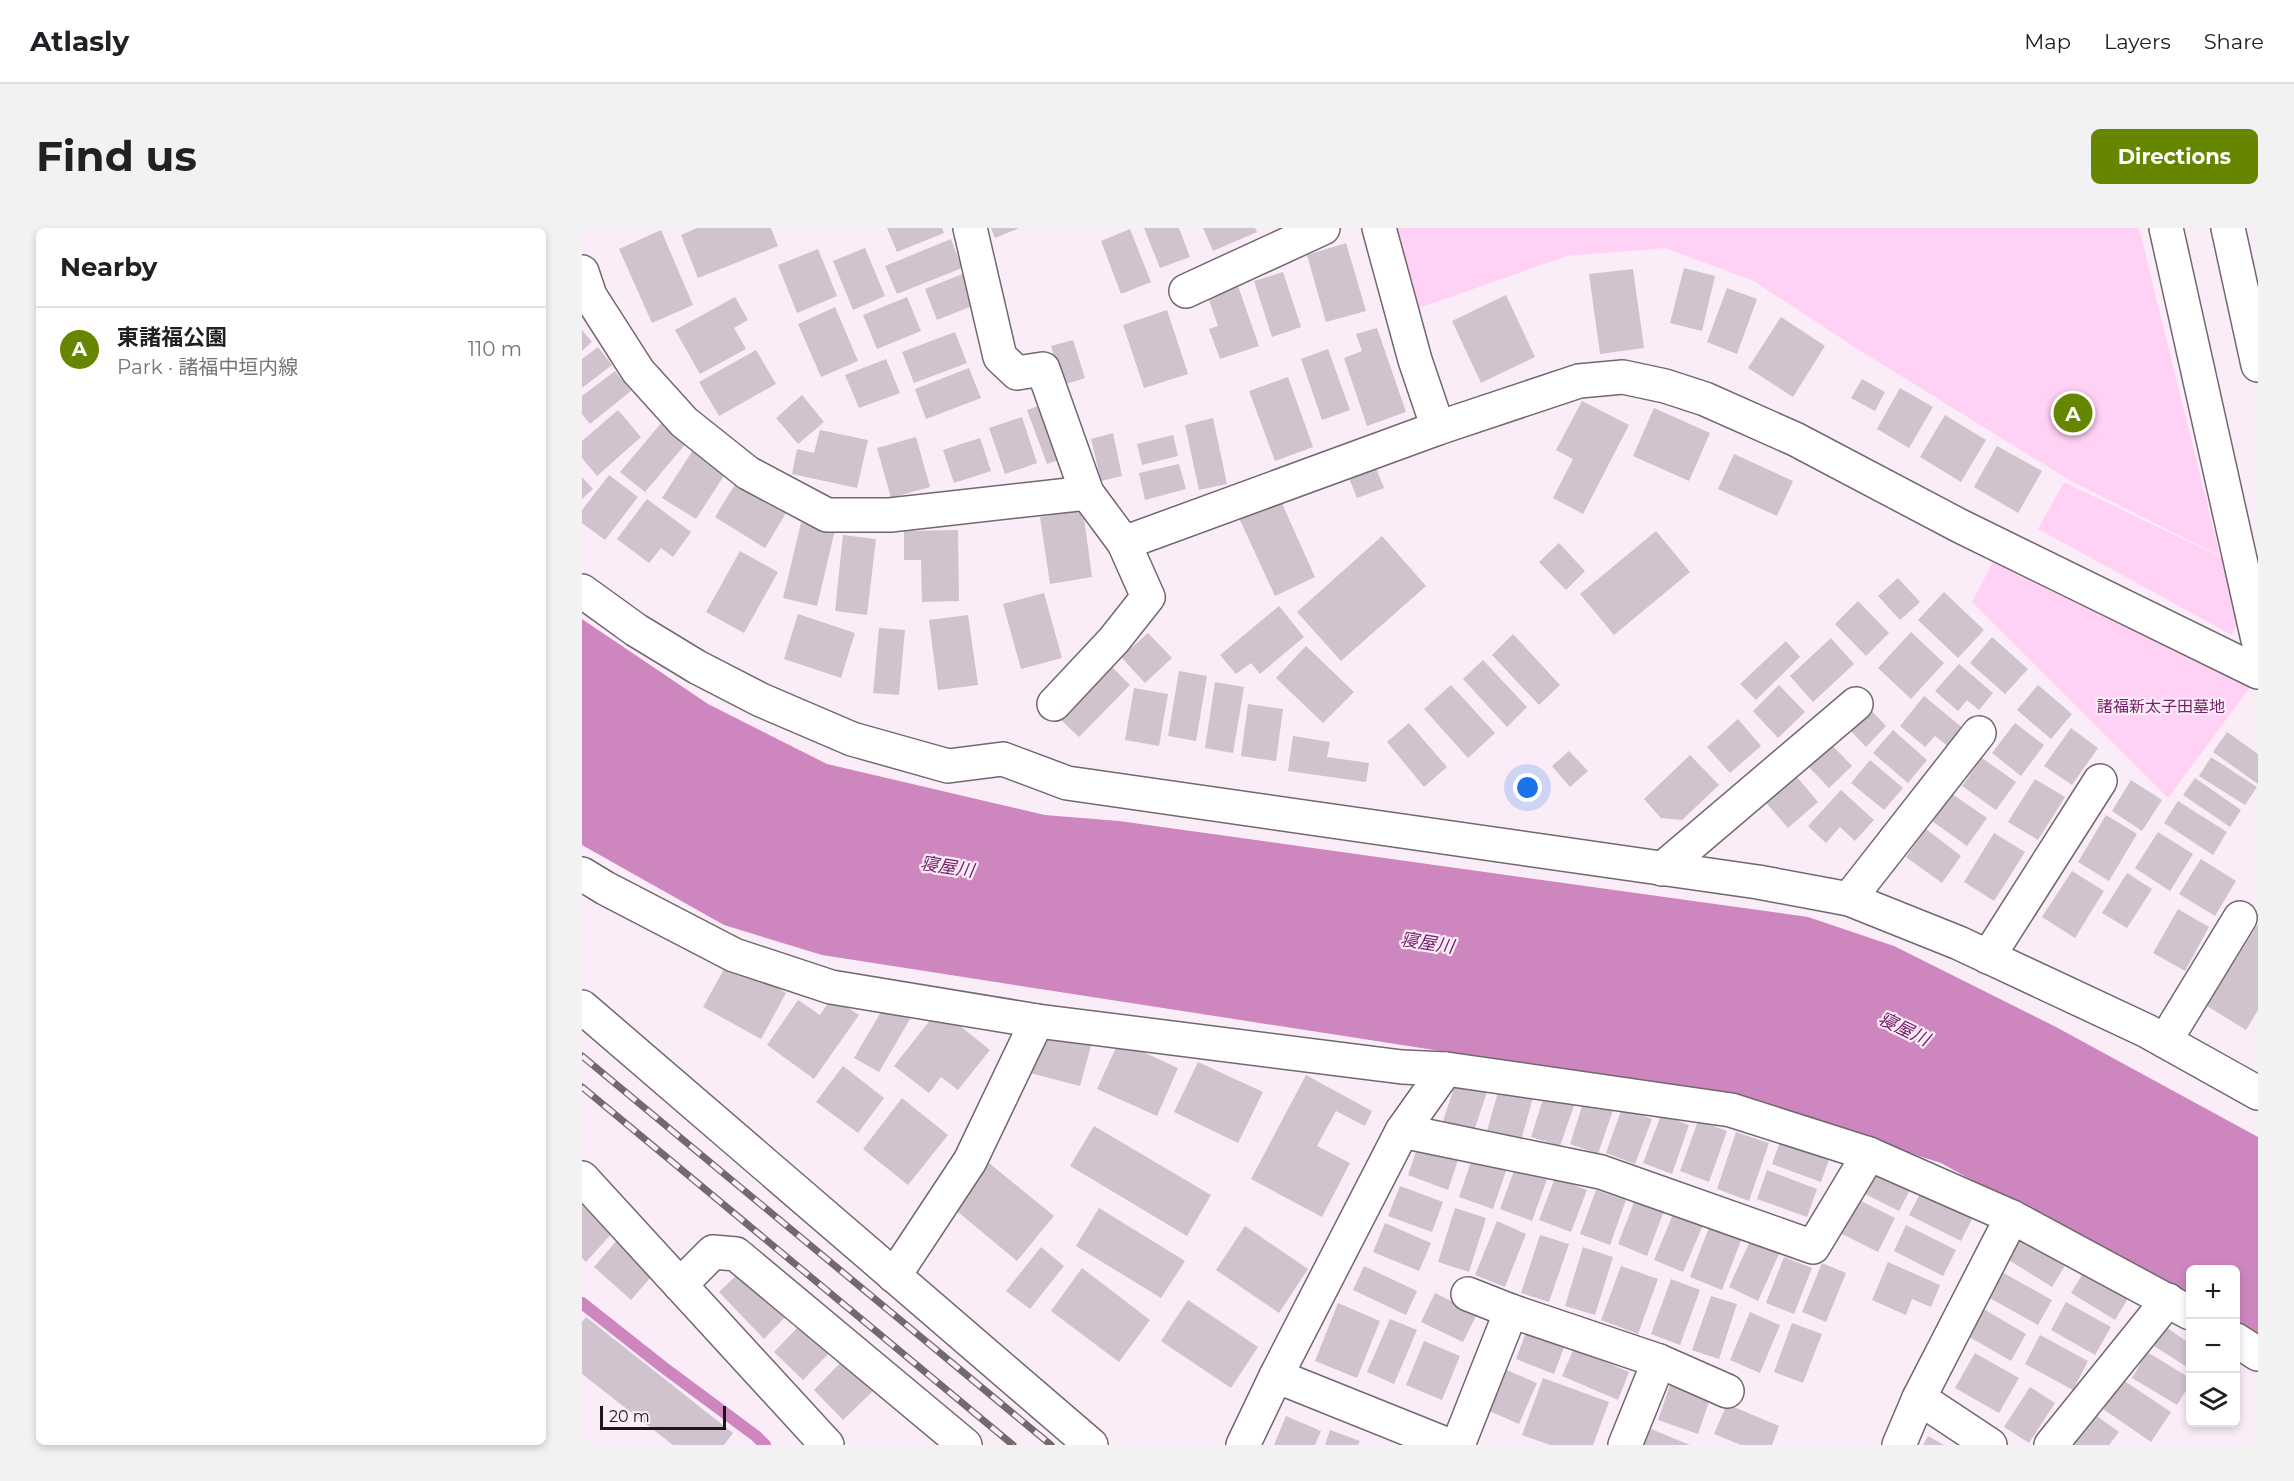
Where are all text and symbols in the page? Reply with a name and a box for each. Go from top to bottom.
text: Atlasly [30,24,129,58]
text: Map [2024,29,2071,54]
text: Layers [2104,29,2171,54]
text: Share [2204,29,2264,54]
button: Directions [2091,129,2258,184]
text: Find us [36,130,197,182]
text: Nearby [60,251,157,283]
text: 東諸福公園 [117,324,227,351]
text: A [72,337,87,361]
text: 110 m [468,337,522,361]
text: Park · 諸福中垣内線 [117,355,298,379]
pin: A [2054,390,2092,435]
park label: 諸福新太子田墓地 [2097,697,2225,716]
your location [1513,773,1542,802]
water label: 寝屋川 [919,852,977,882]
water label: 寝屋川 [1399,928,1457,958]
water label: 寝屋川 [1875,1007,1935,1052]
map controls [2186,1265,2240,1427]
button: + [2186,1265,2240,1319]
button: − [2186,1319,2240,1373]
button: layers [2186,1373,2240,1427]
scale bar [600,1403,726,1430]
text: 20 m [609,1407,650,1426]

